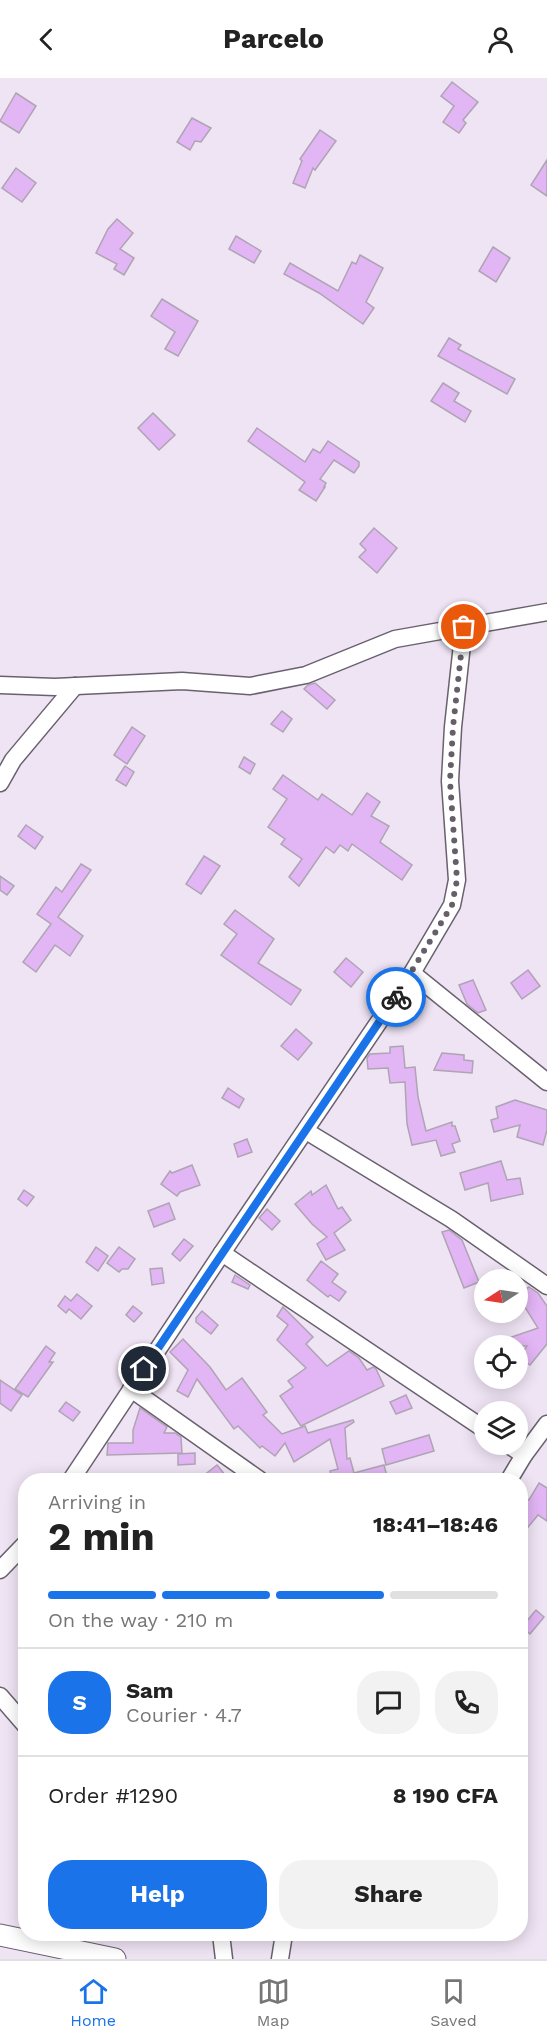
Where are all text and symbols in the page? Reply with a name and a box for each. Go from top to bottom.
icon: back [30,23,63,56]
text: Parcelo [223,23,324,55]
icon: person [484,23,517,56]
pin [438,601,489,652]
icon: bag [447,610,480,643]
courier [366,967,426,1027]
icon: bike [380,981,413,1014]
north arrow [474,1269,528,1323]
map controls [474,1269,528,1455]
button: locate [474,1335,528,1389]
pin [118,1343,169,1394]
icon: home [127,1352,160,1385]
button: layers [474,1401,528,1455]
text: Arriving in [48,1490,146,1514]
text: 18:41–18:46 [373,1512,498,1537]
text: 2 min [48,1514,155,1559]
text: On the way · 210 m [48,1608,233,1632]
button: chat [357,1671,420,1734]
button: phone [435,1671,498,1734]
text: Sam [126,1678,174,1703]
text: S [72,1690,87,1715]
text: Courier · 4.7 [126,1703,242,1727]
text: Order #1290 [48,1783,178,1808]
text: 8 190 CFA [393,1783,498,1808]
button: Help [48,1860,267,1929]
button: Share [279,1860,498,1929]
tab: Home [70,1975,116,2030]
tab: Map [257,1975,290,2030]
tab: Saved [430,1975,477,2030]

